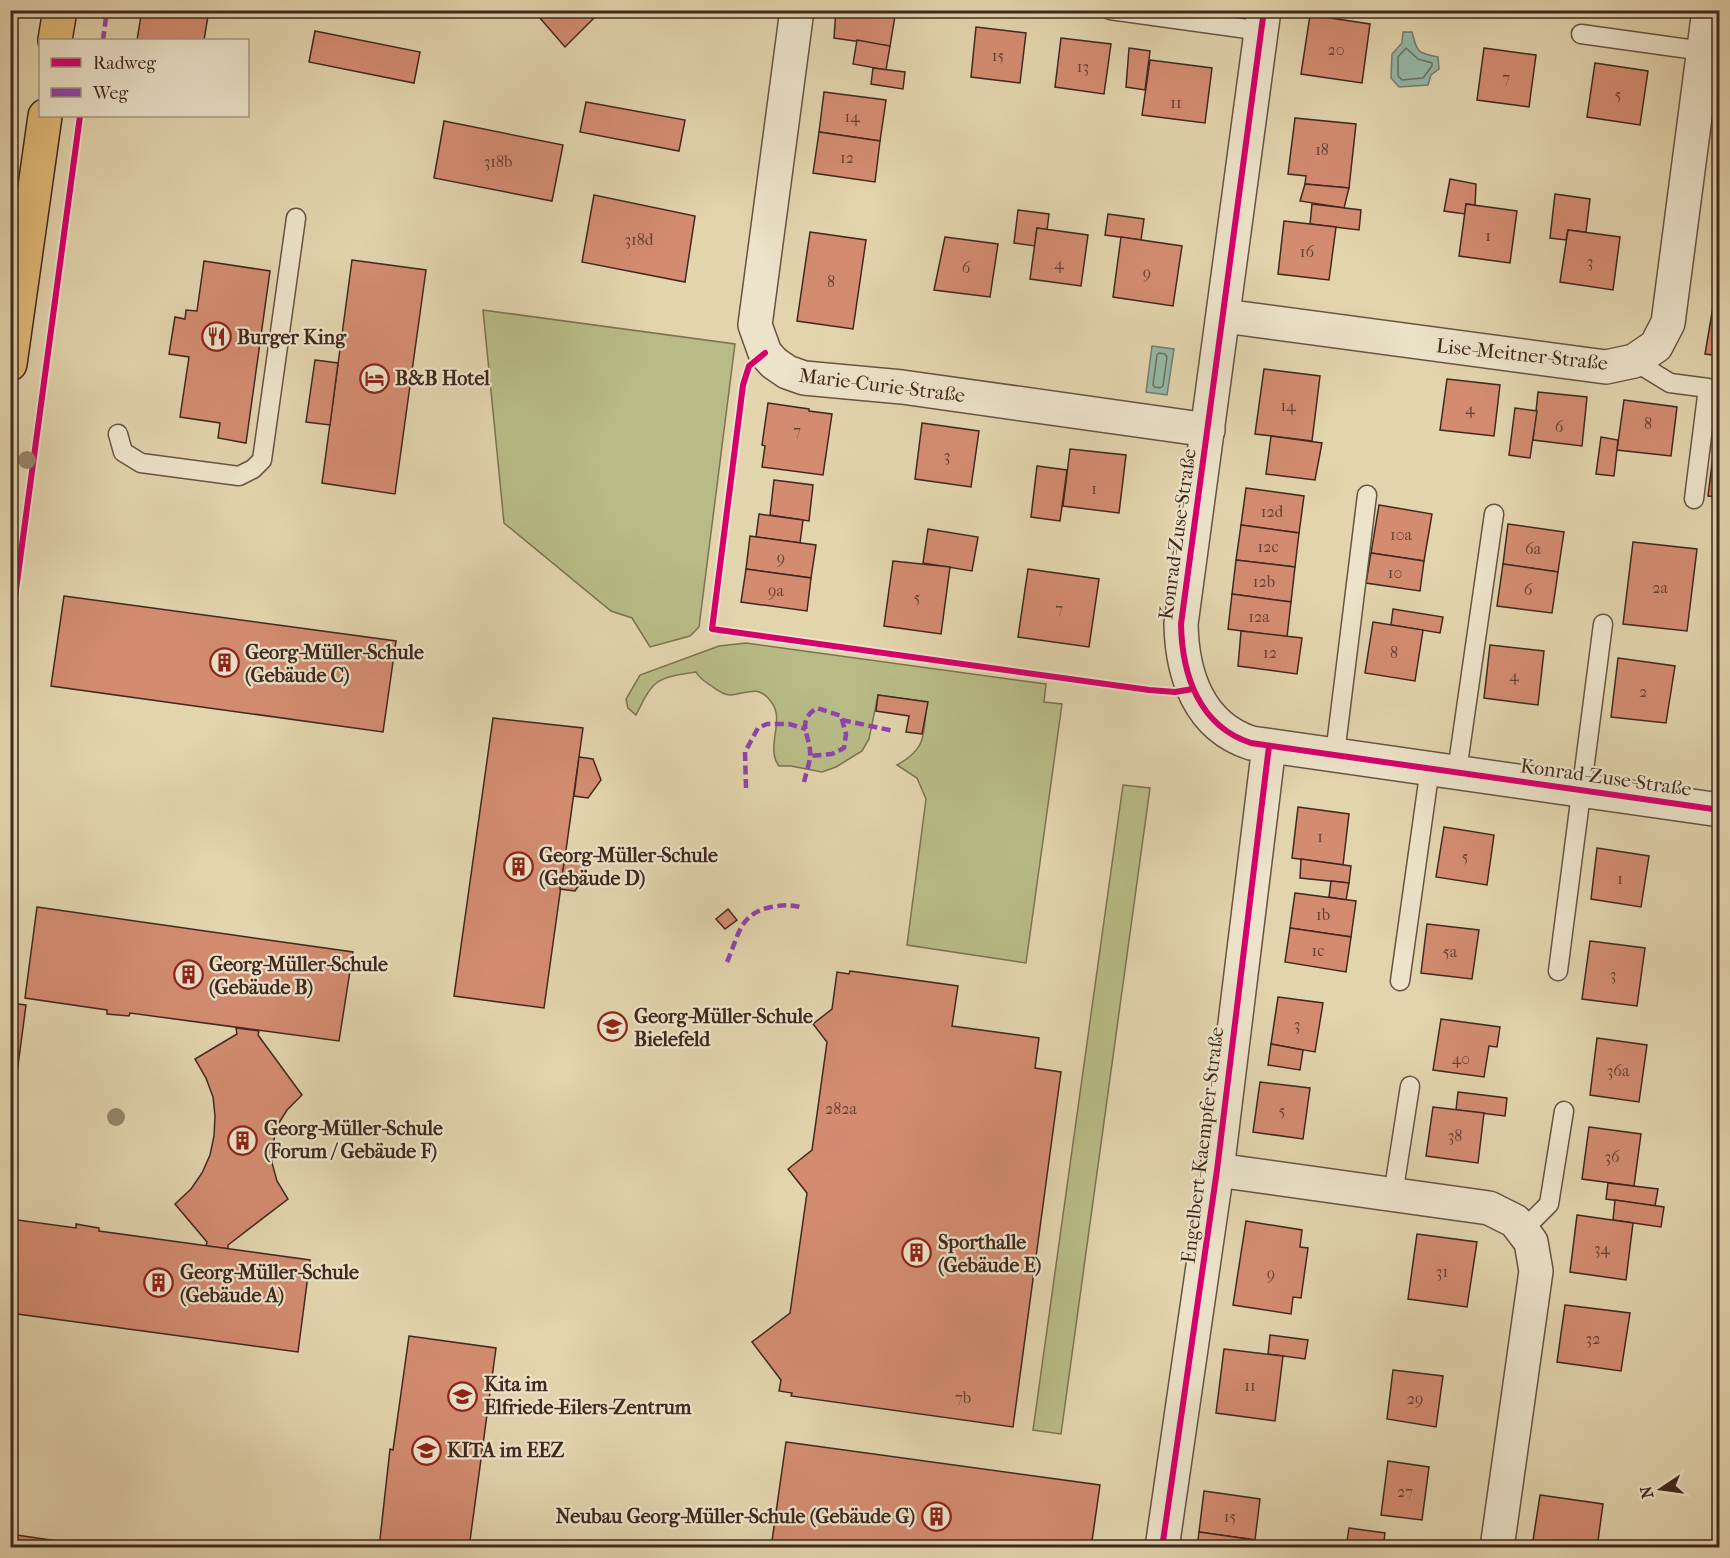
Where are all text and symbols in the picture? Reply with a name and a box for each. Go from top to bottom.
legend [39,39,249,117]
house number: 20 [1327,40,1345,59]
house number: 15 [992,46,1004,65]
text: Radweg [93,53,156,74]
house number: 13 [1077,57,1089,76]
house number: 7 [1502,68,1510,87]
text: Weg [92,83,128,104]
house number: 5 [1615,85,1622,104]
house number: 11 [1170,93,1182,112]
house number: 14 [844,107,860,126]
house number: 18 [1315,140,1329,159]
house number: 12 [840,148,854,167]
house number: 318b [484,152,512,171]
house number: 1 [1485,226,1491,245]
house number: 318d [624,230,654,249]
house number: 16 [1300,242,1314,261]
house number: 3 [1587,252,1593,271]
house number: 4 [1054,254,1064,273]
house number: 6 [962,258,971,277]
house number: 9 [1143,263,1151,282]
house number: 8 [827,272,835,291]
restaurant icon: Burger King [200,321,232,353]
place label: Burger King [237,326,347,349]
street label: Lise-Meitner-Straße [1435,334,1609,375]
hotel icon: B&B Hotel [358,362,390,394]
street label: Marie-Curie-Straße [798,364,966,407]
place label: B&B Hotel [395,367,490,390]
house number: 14 [1280,396,1296,415]
house number: 4 [1465,399,1475,418]
house number: 8 [1644,414,1652,433]
house number: 6 [1555,417,1564,436]
house number: 7 [793,421,801,440]
house number: 3 [944,446,950,465]
street label: Konrad-Zuse-Straße [1154,447,1201,621]
house number: 1 [1091,479,1097,498]
house number: 12d [1261,502,1284,521]
house number: 10a [1390,525,1413,544]
house number: 12c [1258,537,1279,556]
house number: 6a [1525,539,1542,558]
house number: 9 [777,548,785,567]
house number: 10 [1388,563,1402,582]
house number: 12b [1253,572,1275,591]
house number: 2a [1652,578,1668,597]
house number: 6 [1524,580,1533,599]
house number: 9a [768,581,784,600]
house number: 5 [914,588,921,607]
house number: 7 [1055,599,1063,618]
house number: 12a [1248,607,1270,626]
place label: Georg-Müller-Schule (Gebäude C) [245,641,424,687]
house number: 12 [1263,643,1277,662]
house number: 8 [1390,643,1398,662]
building icon: Georg-Müller-Schule (Gebäude C) [208,647,240,679]
house number: 4 [1509,666,1519,685]
house number: 2 [1639,682,1647,701]
street label: Konrad-Zuse-Straße [1519,754,1693,801]
house number: 1 [1317,827,1323,846]
place label: Georg-Müller-Schule (Gebäude D) [539,844,718,890]
house number: 5 [1462,847,1469,866]
building icon: Georg-Müller-Schule (Gebäude D) [502,850,534,882]
house number: 1 [1617,869,1623,888]
house number: 1b [1316,905,1330,924]
house number: 1c [1312,941,1324,960]
house number: 5a [1443,942,1458,961]
place label: Georg-Müller-Schule (Gebäude B) [209,953,388,999]
building icon: Georg-Müller-Schule (Gebäude B) [172,959,204,991]
house number: 3 [1610,965,1616,984]
place label: Georg-Müller-Schule Bielefeld [634,1005,813,1051]
school or university icon: Georg-Müller-Schule Bielefeld [597,1011,629,1043]
house number: 3 [1294,1015,1300,1034]
street label: Engelbert-Kaempfer-Straße [1177,1025,1228,1265]
house number: 40 [1452,1049,1470,1068]
house number: 36a [1607,1061,1630,1080]
house number: 282a [825,1099,858,1118]
house number: 5 [1279,1101,1286,1120]
place label: Georg-Müller-Schule (Forum / Gebäude F) [264,1117,443,1163]
building icon: Georg-Müller-Schule (Forum / Gebäude F) [227,1124,259,1156]
house number: 38 [1448,1126,1462,1145]
house number: 36 [1604,1147,1620,1166]
place label: Sporthalle (Gebäude E) [938,1231,1041,1277]
building icon: Sporthalle (Gebäude E) [901,1237,933,1269]
house number: 34 [1594,1239,1611,1258]
place label: Georg-Müller-Schule (Gebäude A) [180,1261,359,1307]
house number: 31 [1436,1262,1448,1281]
house number: 9 [1267,1264,1275,1283]
building icon: Georg-Müller-Schule (Gebäude A) [143,1267,175,1299]
house number: 32 [1586,1329,1600,1348]
place label: Kita im Elfriede-Eilers-Zentrum [484,1373,692,1419]
house number: 11 [1244,1376,1256,1395]
school or university icon: Kita im Elfriede-Eilers-Zentrum [447,1380,479,1412]
house number: 7b [955,1388,971,1407]
house number: 29 [1407,1389,1423,1408]
school or university icon: KITA im EEZ [410,1434,442,1466]
place label: KITA im EEZ [447,1439,565,1462]
north arrow [1631,1459,1691,1519]
house number: 27 [1397,1482,1413,1501]
text: N [1636,1483,1657,1500]
building icon: Neubau Georg-Müller-Schule (Gebäude G) [920,1500,952,1532]
place label: Neubau Georg-Müller-Schule (Gebäude G) [555,1505,915,1528]
house number: 15 [1224,1507,1236,1526]

